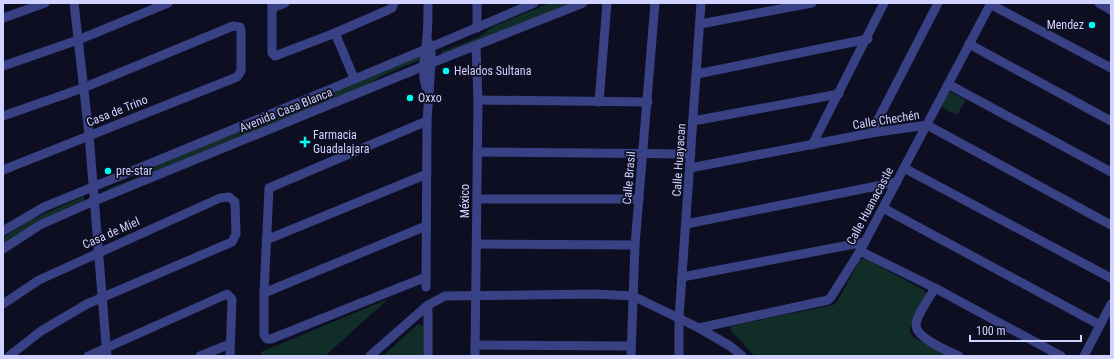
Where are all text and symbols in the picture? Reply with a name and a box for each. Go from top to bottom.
place label: Mendez [1047,18,1084,32]
marker: Mendez [1087,20,1097,30]
place label: Helados Sultana [454,64,532,78]
marker: Helados Sultana [441,66,451,76]
street label: Avenida Casa Blanca [237,85,335,135]
place label: Oxxo [418,91,442,105]
street label: Casa de Trino [84,92,150,130]
marker: Oxxo [405,93,415,103]
street label: Calle Chechén [852,108,921,132]
street label: Calle Huayacan [669,123,689,197]
place label: Farmacia Guadalajara [313,128,370,156]
marker: Farmacia Guadalajara [300,137,310,147]
street label: Calle Brasil [620,151,638,205]
place label: pre-star [116,164,153,178]
street label: Calle Huanacastle [844,165,896,247]
marker: pre-star [103,166,113,176]
street label: México [458,184,472,218]
street label: Casa de Miel [80,214,142,252]
scale bar [970,317,1081,343]
text: 100 m [976,324,1006,338]

